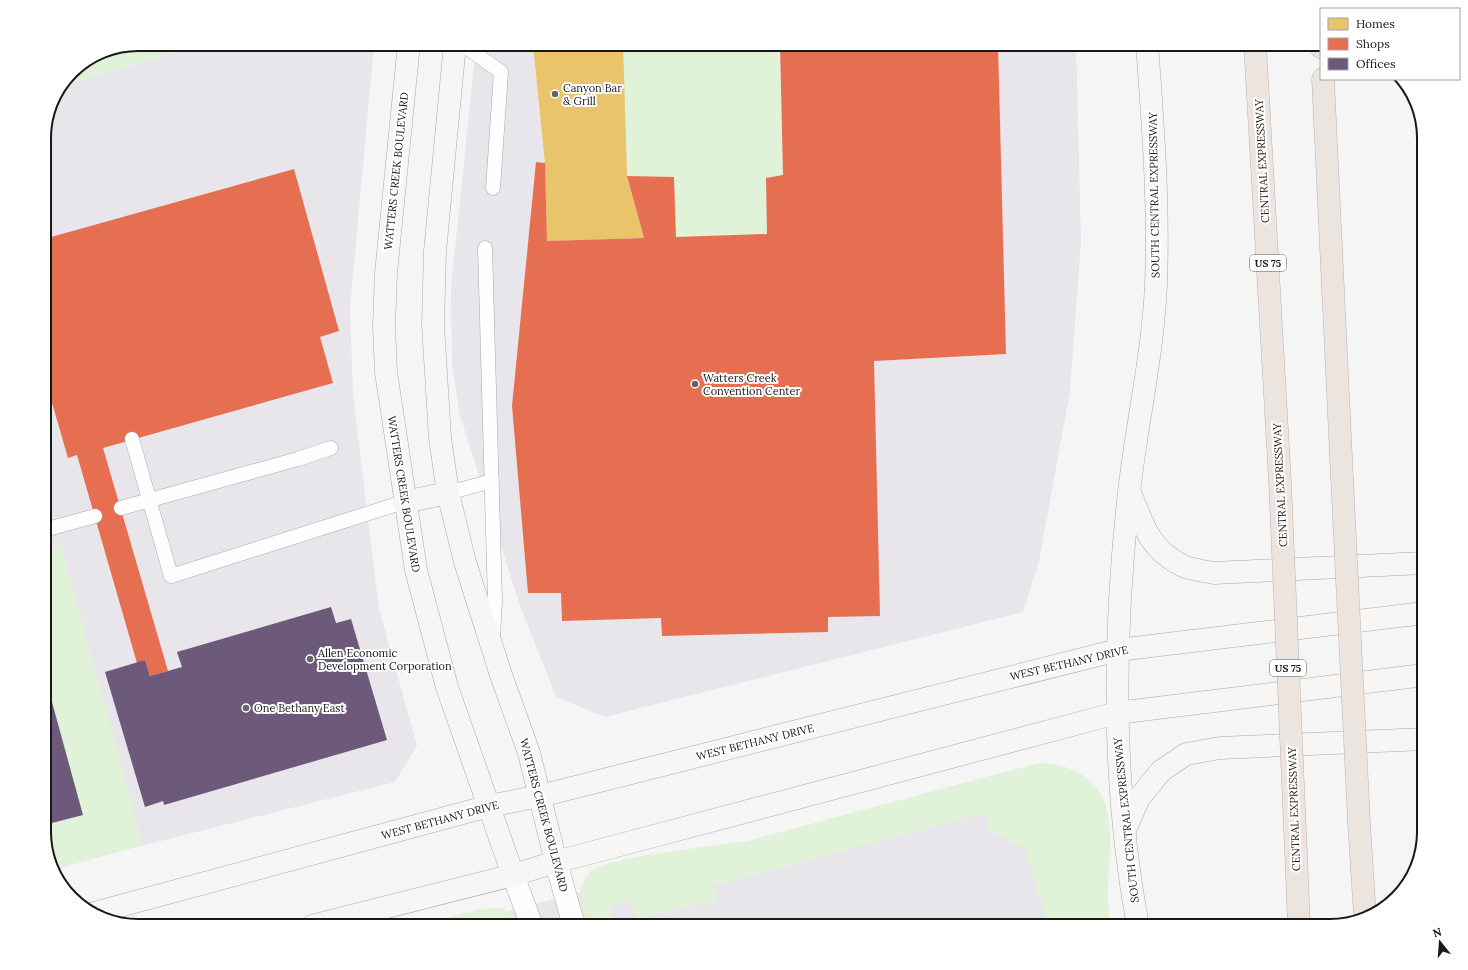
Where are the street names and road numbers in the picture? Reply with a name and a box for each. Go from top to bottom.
street label: WATTERS CREEK BOULEVARD [381,91,411,251]
street label: CENTRAL EXPRESSWAY [1252,98,1272,223]
street label: SOUTH CENTRAL EXPRESSWAY [1146,111,1162,278]
road number: US 75 [1250,255,1286,271]
street label: WATTERS CREEK BOULEVARD [385,415,423,573]
street label: CENTRAL EXPRESSWAY [1270,422,1290,547]
street label: WEST BETHANY DRIVE [1008,643,1130,683]
road number: US 75 [1270,660,1306,676]
street label: WEST BETHANY DRIVE [695,721,816,763]
street label: SOUTH CENTRAL EXPRESSWAY [1110,736,1142,903]
street label: WATTERS CREEK BOULEVARD [517,737,571,893]
street label: CENTRAL EXPRESSWAY [1285,746,1303,871]
street label: WEST BETHANY DRIVE [380,798,500,842]

